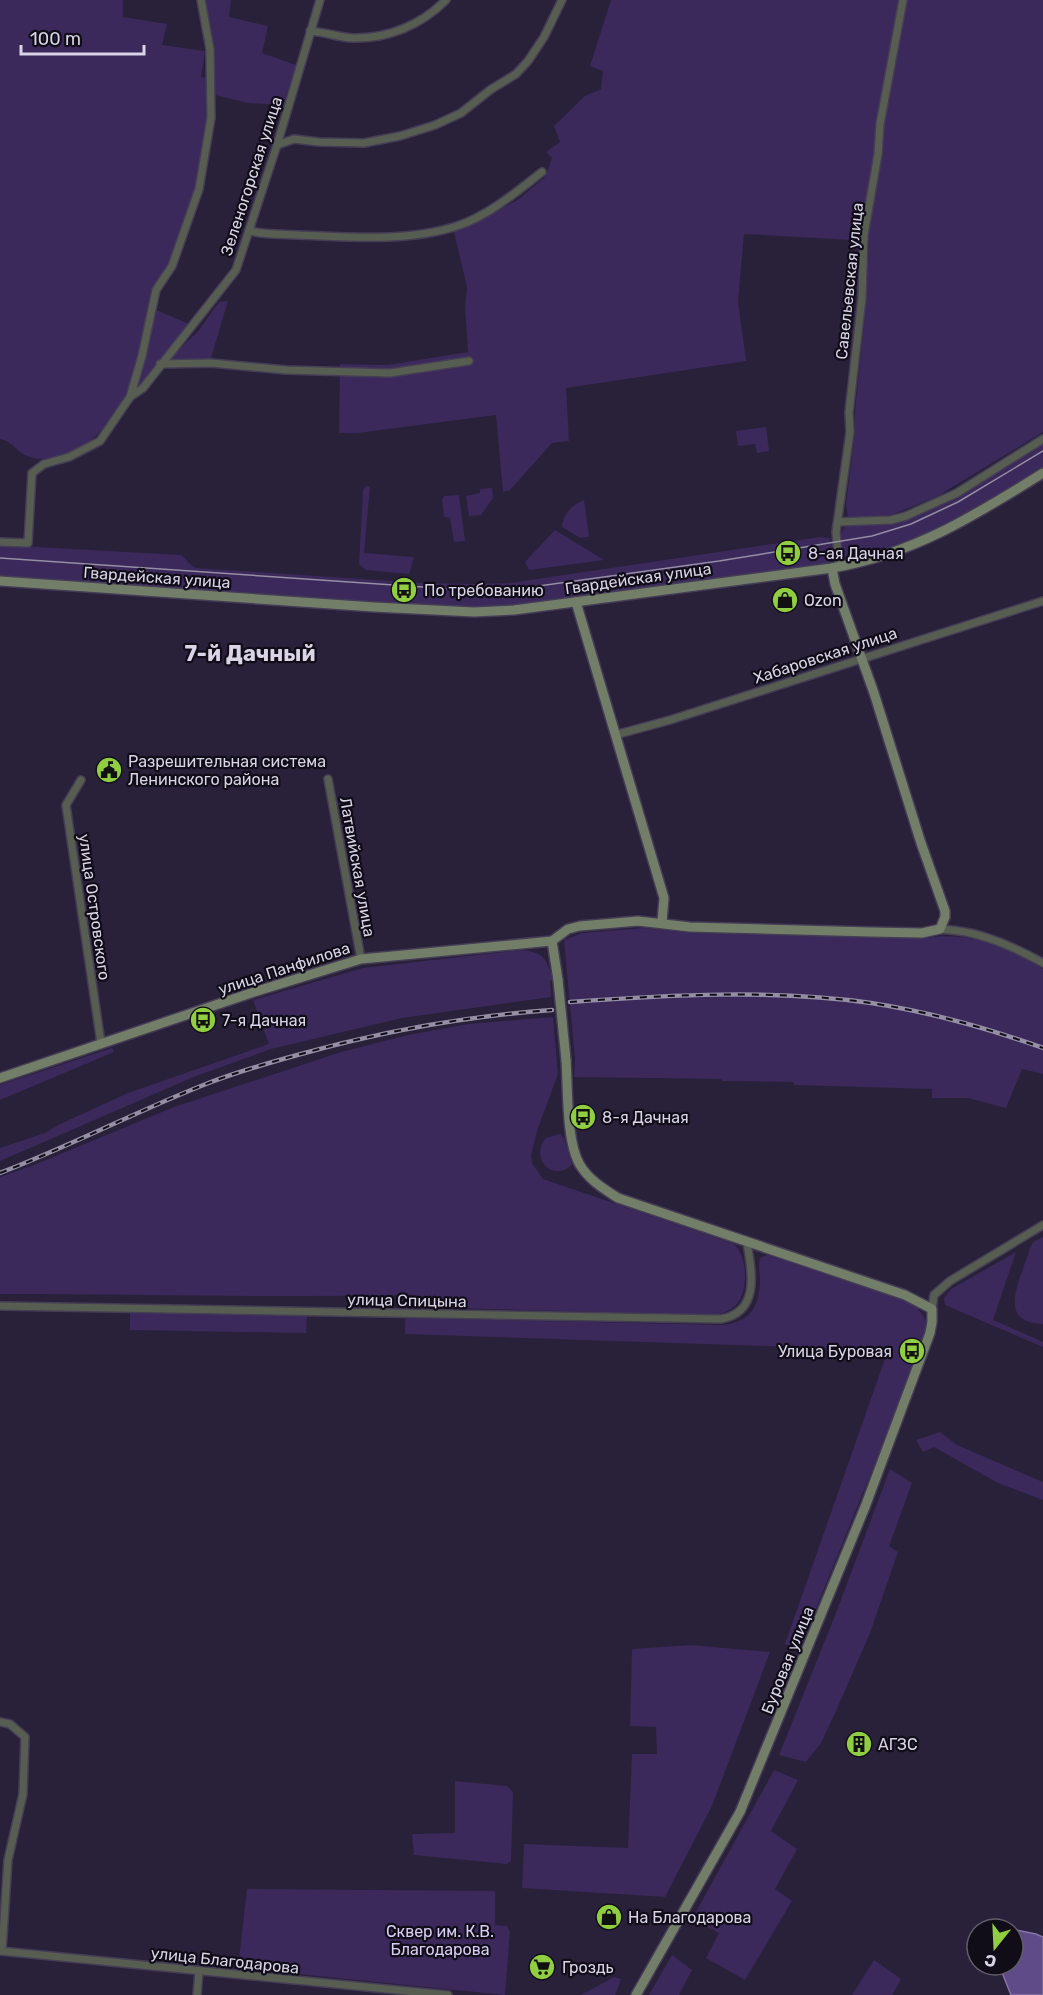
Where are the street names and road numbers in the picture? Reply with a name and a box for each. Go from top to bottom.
street label: Зеленогорская улица [217,94,286,258]
street label: Савельевская улица [832,202,867,360]
street label: Гвардейская улица [564,559,712,598]
street label: Гвардейская улица [83,563,231,592]
street label: Хабаровская улица [751,623,899,688]
street label: Латвийская улица [336,796,379,938]
street label: улица Островского [75,833,114,981]
street label: улица Панфилова [216,938,352,999]
street label: улица Спицына [347,1290,467,1311]
street label: Буровая улица [757,1604,818,1717]
street label: улица Благодарова [150,1943,300,1978]

